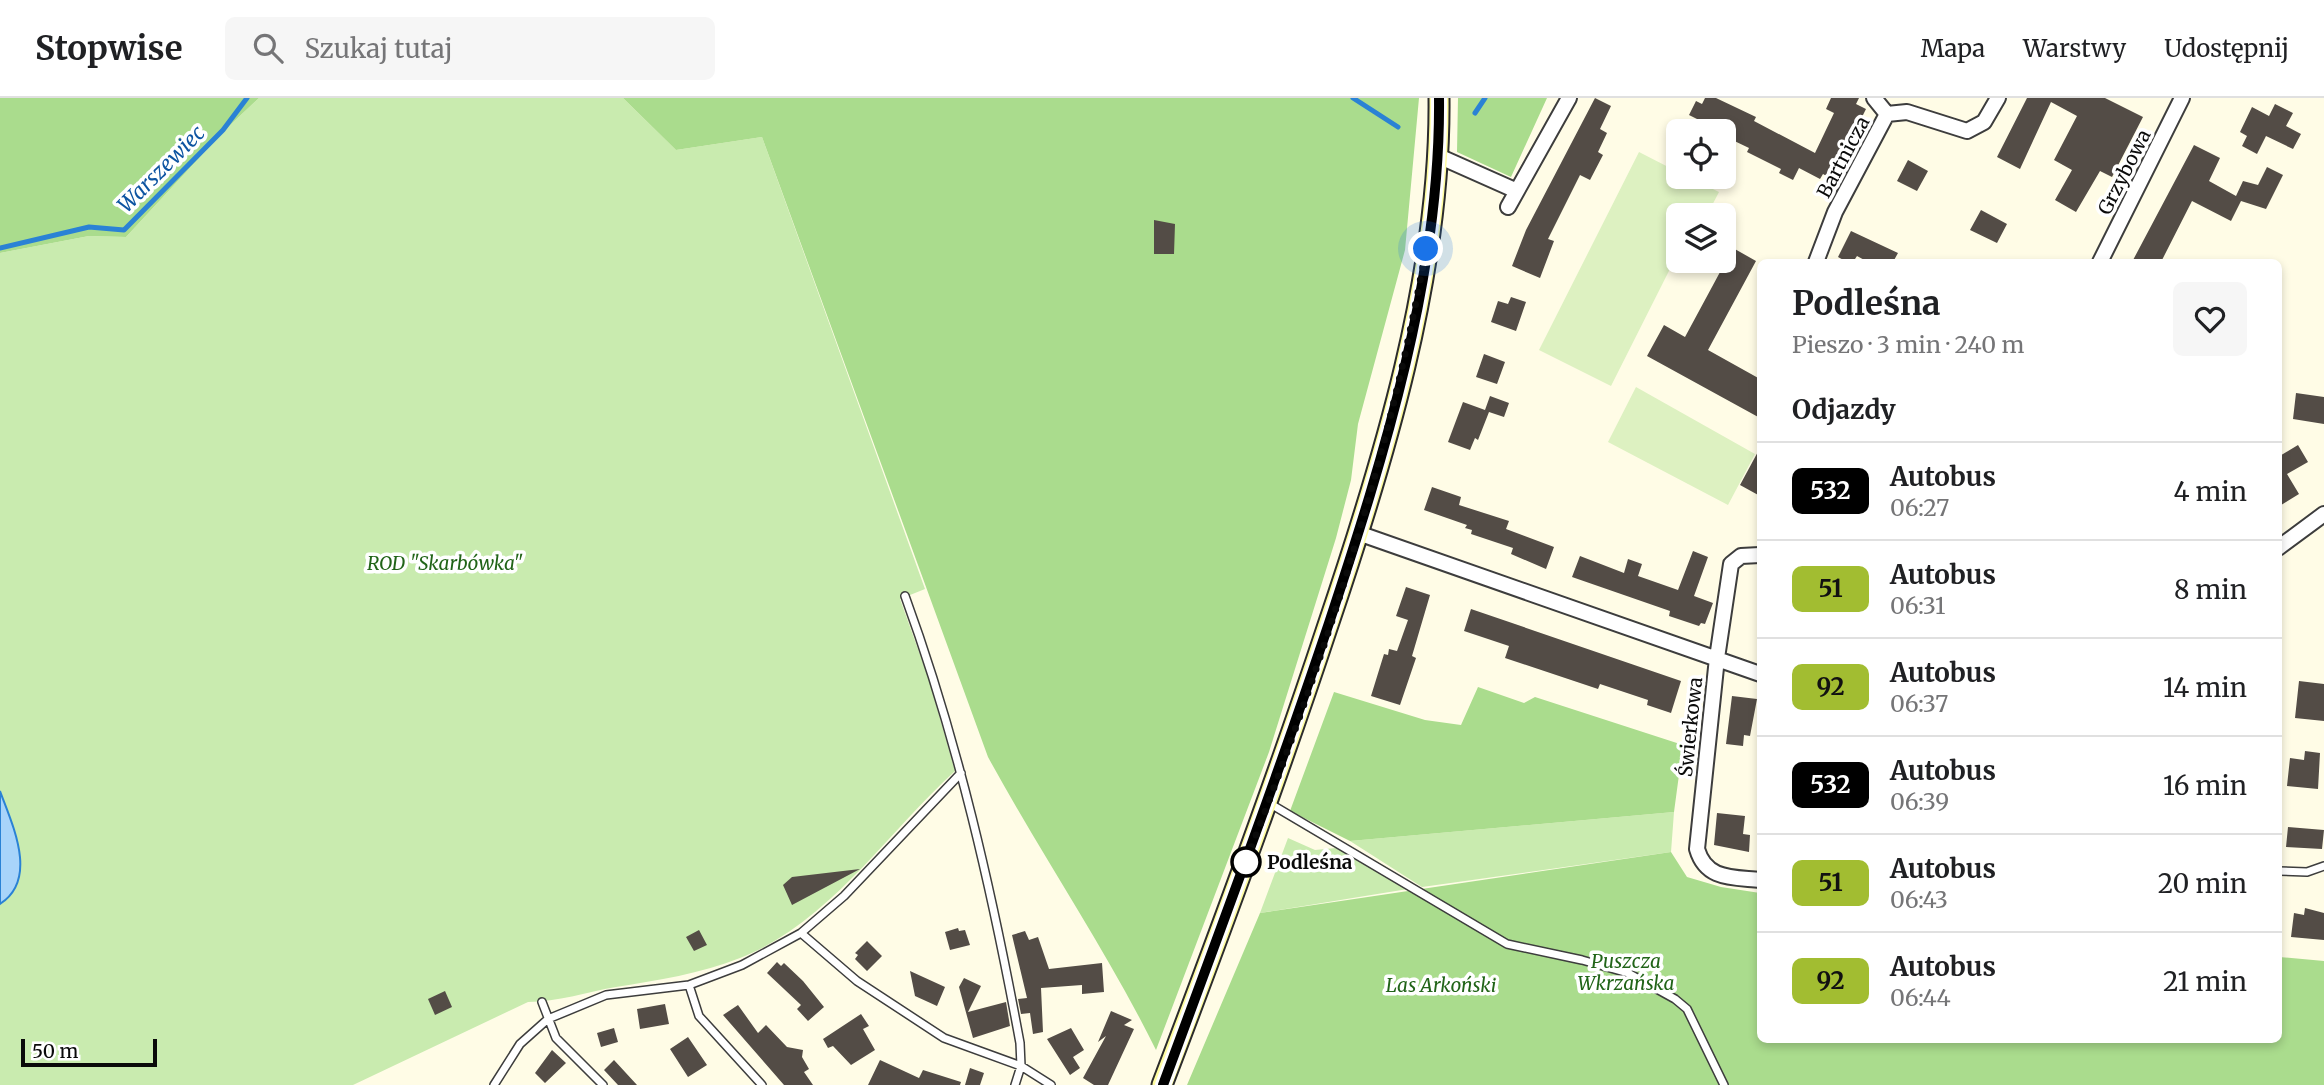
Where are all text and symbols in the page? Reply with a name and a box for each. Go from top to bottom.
search box [225,17,715,80]
text: Stopwise [35,28,183,69]
icon: search [249,29,287,67]
text: Szukaj tutaj [305,32,453,65]
text: Mapa [1921,33,1985,64]
text: Warstwy [2023,33,2126,64]
text: Udostępnij [2164,33,2289,64]
street label: Bartnicza [1812,112,1874,202]
water label: Warszewiec [112,119,211,218]
map controls [1666,119,1736,273]
button: locate [1666,119,1736,189]
street label: Grzybowa [2092,125,2156,219]
button: layers [1666,203,1736,273]
your location [1408,231,1443,266]
button: heart [2173,282,2247,356]
text: Podleśna [1792,283,1941,324]
text: Pieszo · 3 min · 240 m [1792,330,2024,359]
text: Odjazdy [1792,393,1896,426]
text: Autobus [1890,460,1996,493]
text: 532 [1810,475,1851,506]
text: 4 min [2173,475,2247,508]
text: 06:27 [1890,493,1949,522]
park label: ROD "Skarbówka" [367,551,523,575]
text: Autobus [1890,558,1996,591]
text: 51 [1818,573,1843,604]
text: 8 min [2174,573,2247,606]
text: 06:31 [1890,591,1945,620]
text: Autobus [1890,656,1996,689]
text: 92 [1816,671,1845,702]
text: 14 min [2163,671,2247,704]
street label: Świerkowa [1673,676,1707,778]
text: 06:37 [1890,689,1948,718]
text: Autobus [1890,754,1996,787]
text: 532 [1810,769,1851,800]
text: 16 min [2163,769,2247,802]
text: 06:39 [1890,787,1949,816]
marker: Podleśna [1231,847,1261,877]
place label: Podleśna [1267,850,1353,874]
text: Autobus [1890,852,1996,885]
text: 51 [1818,867,1843,898]
text: 20 min [2158,867,2247,900]
text: 06:43 [1890,885,1948,914]
park label: Puszcza Wkrzańska [1578,949,1675,995]
text: Autobus [1890,950,1996,983]
text: 92 [1816,965,1845,996]
text: 21 min [2163,965,2247,998]
park label: Las Arkoński [1386,973,1496,997]
text: 06:44 [1890,983,1951,1012]
scale bar [21,1036,158,1068]
text: 50 m [32,1039,78,1063]

